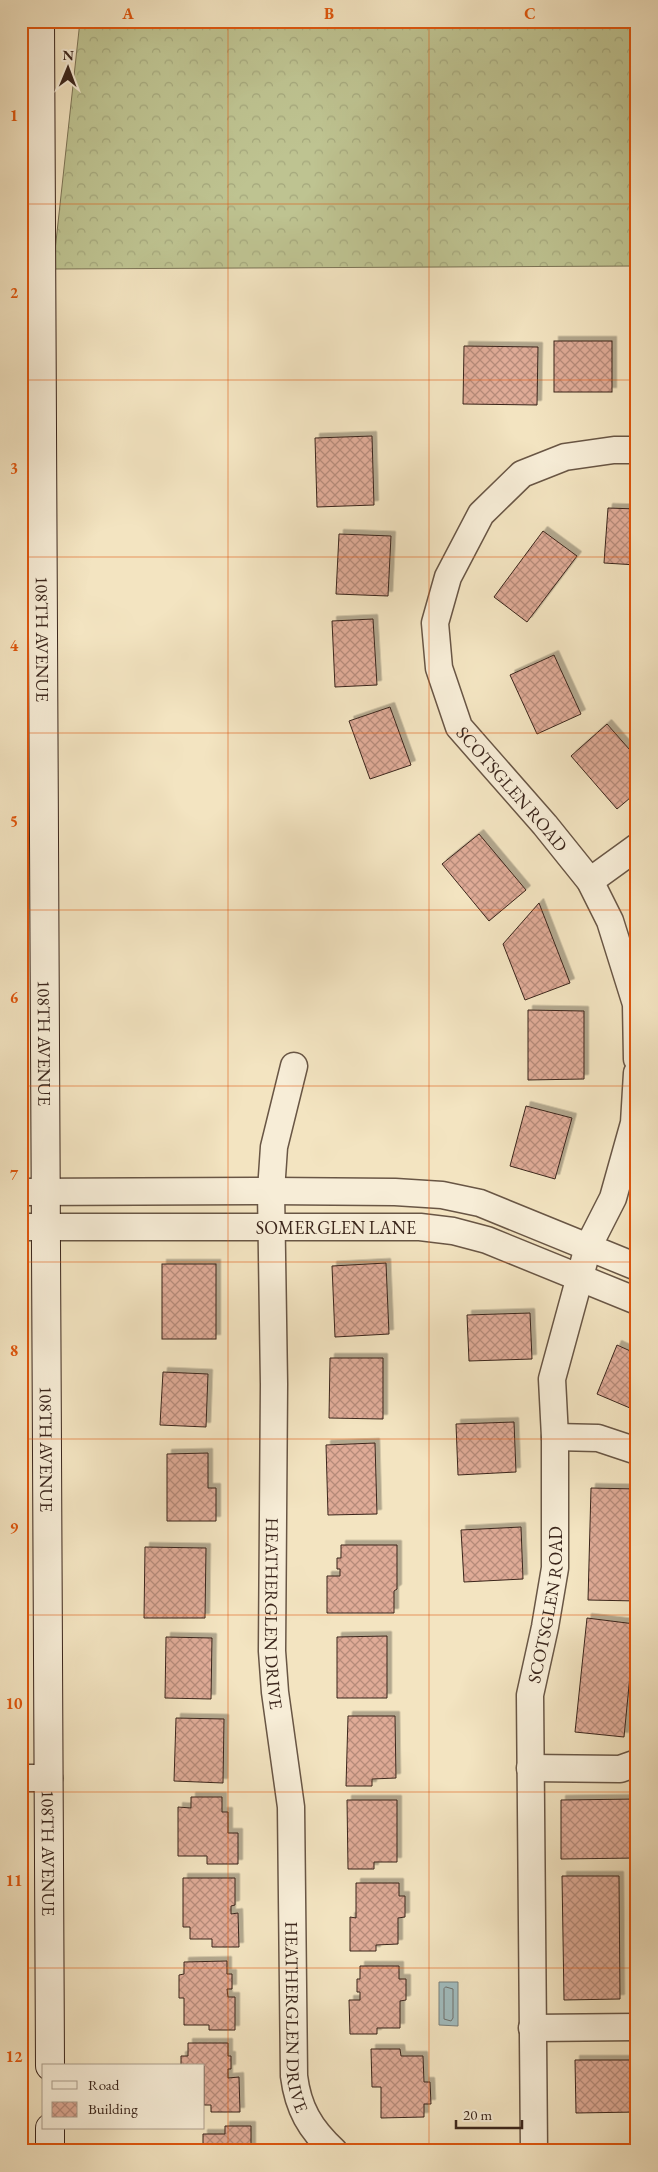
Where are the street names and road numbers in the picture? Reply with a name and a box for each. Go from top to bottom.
street label: 108TH AVENUE [31,576,55,702]
street label: SCOTSGLEN ROAD [452,721,573,856]
street label: 108TH AVENUE [33,980,57,1106]
street label: SOMERGLEN LANE [256,1216,416,1239]
street label: 108TH AVENUE [35,1386,59,1512]
street label: HEATHERGLEN DRIVE [260,1518,289,1711]
street label: SCOTSGLEN ROAD [521,1526,567,1685]
street label: 108TH AVENUE [37,1790,61,1916]
street label: HEATHERGLEN DRIVE [281,1921,314,2116]

